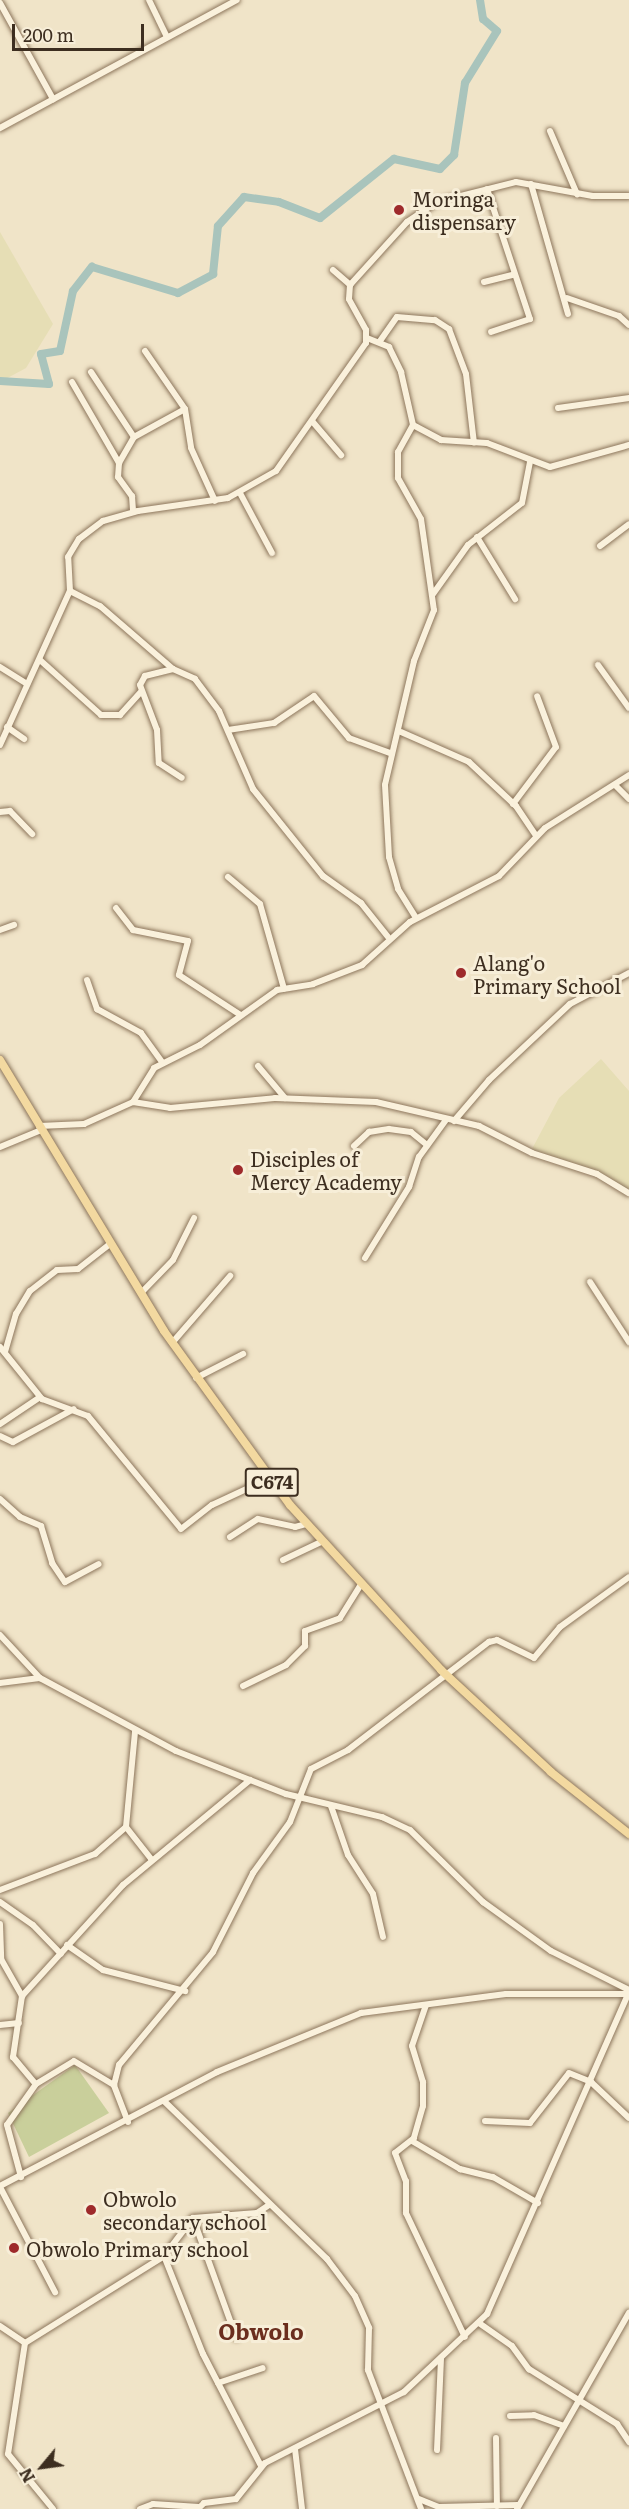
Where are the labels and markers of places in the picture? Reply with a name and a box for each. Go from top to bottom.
place label: Moringa dispensary [412,186,516,233]
marker: Moringa dispensary [390,201,408,219]
place label: Alang'o Primary School [473,950,621,997]
marker: Alang'o Primary School [454,966,468,980]
place label: Disciples of Mercy Academy [250,1146,402,1193]
marker: Disciples of Mercy Academy [231,1163,245,1177]
place label: Obwolo secondary school [103,2186,267,2233]
marker: Obwolo secondary school [84,2203,98,2217]
place label: Obwolo Primary school [26,2236,249,2260]
marker: Obwolo Primary school [7,2241,21,2255]

